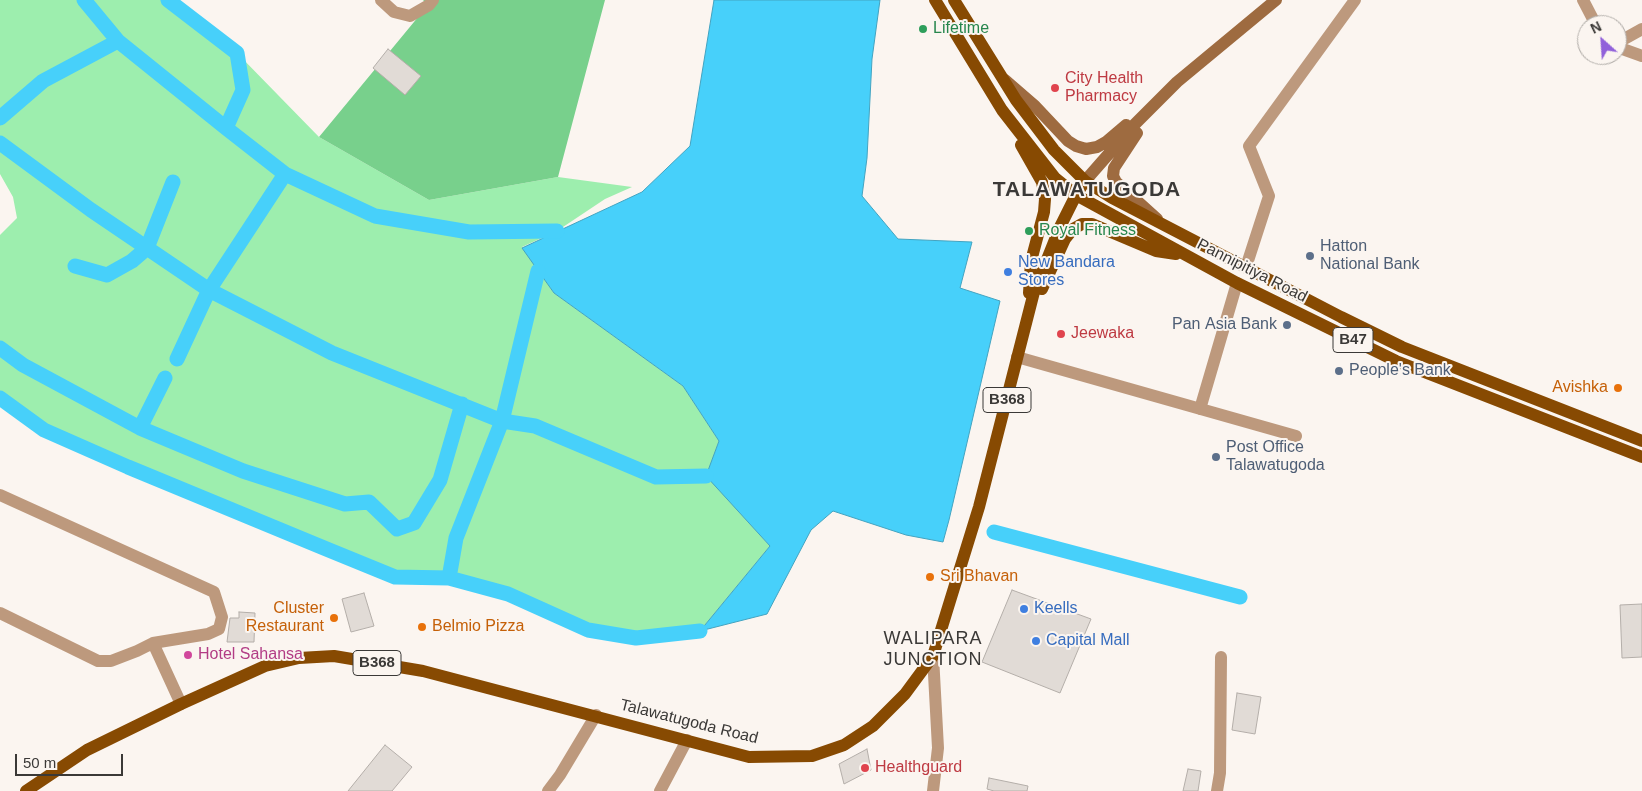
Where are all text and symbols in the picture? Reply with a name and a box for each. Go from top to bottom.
north arrow [1577,15,1627,65]
text: N [1588,18,1604,37]
place label: Lifetime [933,19,989,39]
marker: Lifetime [917,23,929,35]
place label: City Health Pharmacy [1065,69,1143,107]
marker: City Health Pharmacy [1049,82,1061,94]
district label: TALAWATUGODA [991,177,1183,203]
place label: Royal Fitness [1039,221,1136,241]
marker: Royal Fitness [1023,225,1035,237]
street label: Pannipitiya Road [1194,235,1310,307]
place label: Hatton National Bank [1320,237,1420,275]
marker: Hatton National Bank [1304,250,1316,262]
place label: New Bandara Stores [1018,253,1115,291]
marker: New Bandara Stores [1002,266,1014,278]
place label: Pan Asia Bank [1172,315,1277,335]
marker: Pan Asia Bank [1281,319,1293,331]
place label: Jeewaka [1071,324,1134,344]
marker: Jeewaka [1055,328,1067,340]
road number: B47 [1333,328,1373,352]
place label: People's Bank [1349,361,1451,381]
marker: People's Bank [1333,365,1345,377]
place label: Avishka [1552,378,1608,398]
marker: Avishka [1612,382,1624,394]
road number: B368 [983,388,1031,412]
place label: Post Office Talawatugoda [1226,438,1325,476]
marker: Post Office Talawatugoda [1210,451,1222,463]
place label: Sri Bhavan [940,567,1018,587]
marker: Sri Bhavan [924,571,936,583]
place label: Cluster Restaurant [246,599,324,637]
place label: Keells [1034,599,1078,619]
marker: Keells [1018,603,1030,615]
marker: Cluster Restaurant [328,612,340,624]
place label: Belmio Pizza [432,617,524,637]
marker: Belmio Pizza [416,621,428,633]
district label: WALIPARA JUNCTION [882,628,984,670]
place label: Capital Mall [1046,631,1130,651]
marker: Capital Mall [1030,635,1042,647]
place label: Hotel Sahansa [198,645,303,665]
marker: Hotel Sahansa [182,649,194,661]
road number: B368 [353,650,401,676]
street label: Talawatugoda Road [618,696,760,748]
scale bar [18,744,125,776]
text: 50 m [23,754,56,771]
place label: Healthguard [875,758,962,778]
marker: Healthguard [859,762,871,774]

